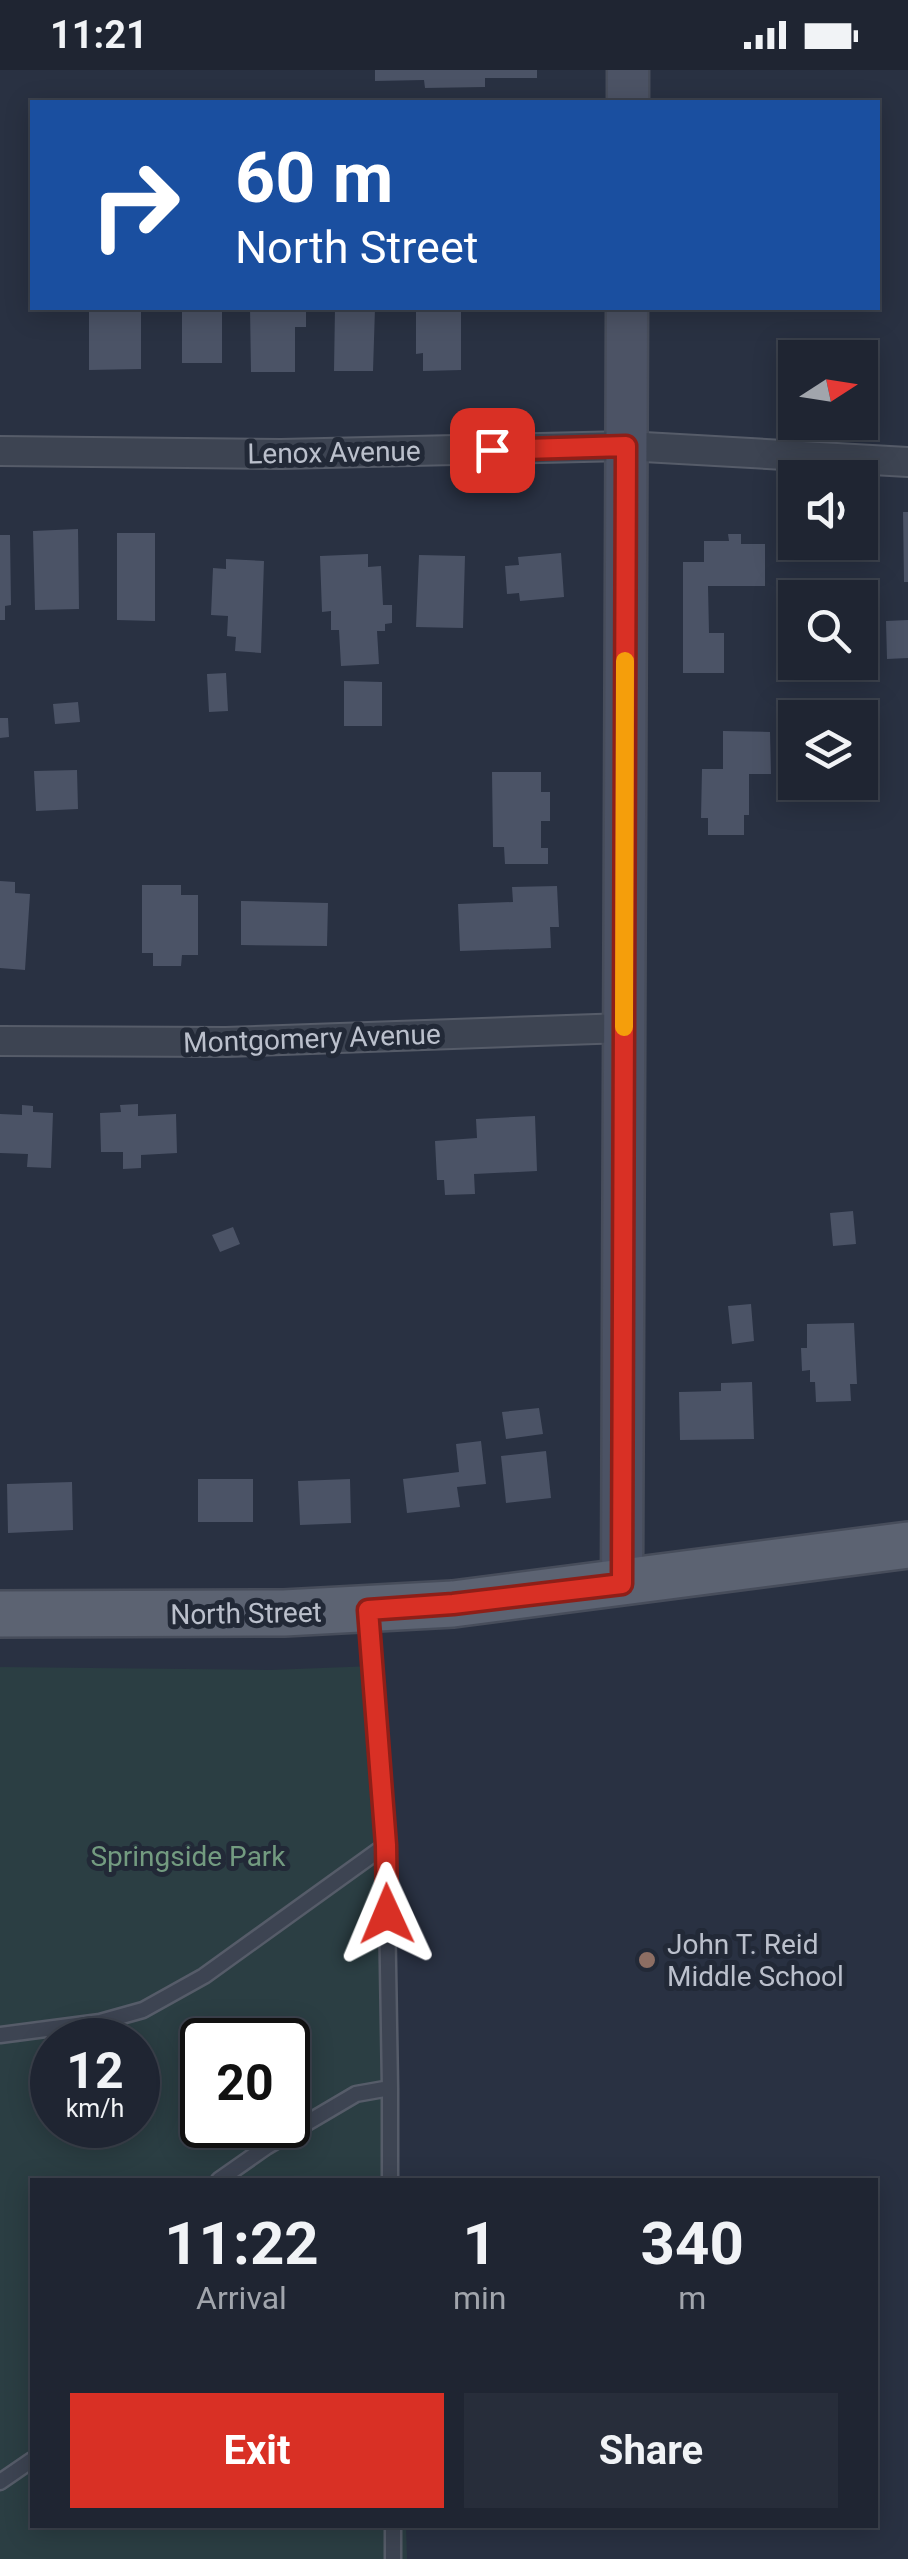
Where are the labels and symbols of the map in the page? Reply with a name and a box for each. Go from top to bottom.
north arrow [778,340,878,440]
pin [450,408,535,493]
street label: Lenox Avenue [247,434,421,471]
street label: Montgomery Avenue [183,1018,441,1059]
street label: North Street [170,1596,322,1631]
park label: Springside Park [90,1840,286,1873]
position arrow [335,1862,439,1966]
place label: John T. Reid Middle School [667,1928,844,1993]
marker: John T. Reid Middle School [636,1949,658,1971]
speed limit sign: 20 [180,2018,310,2148]

